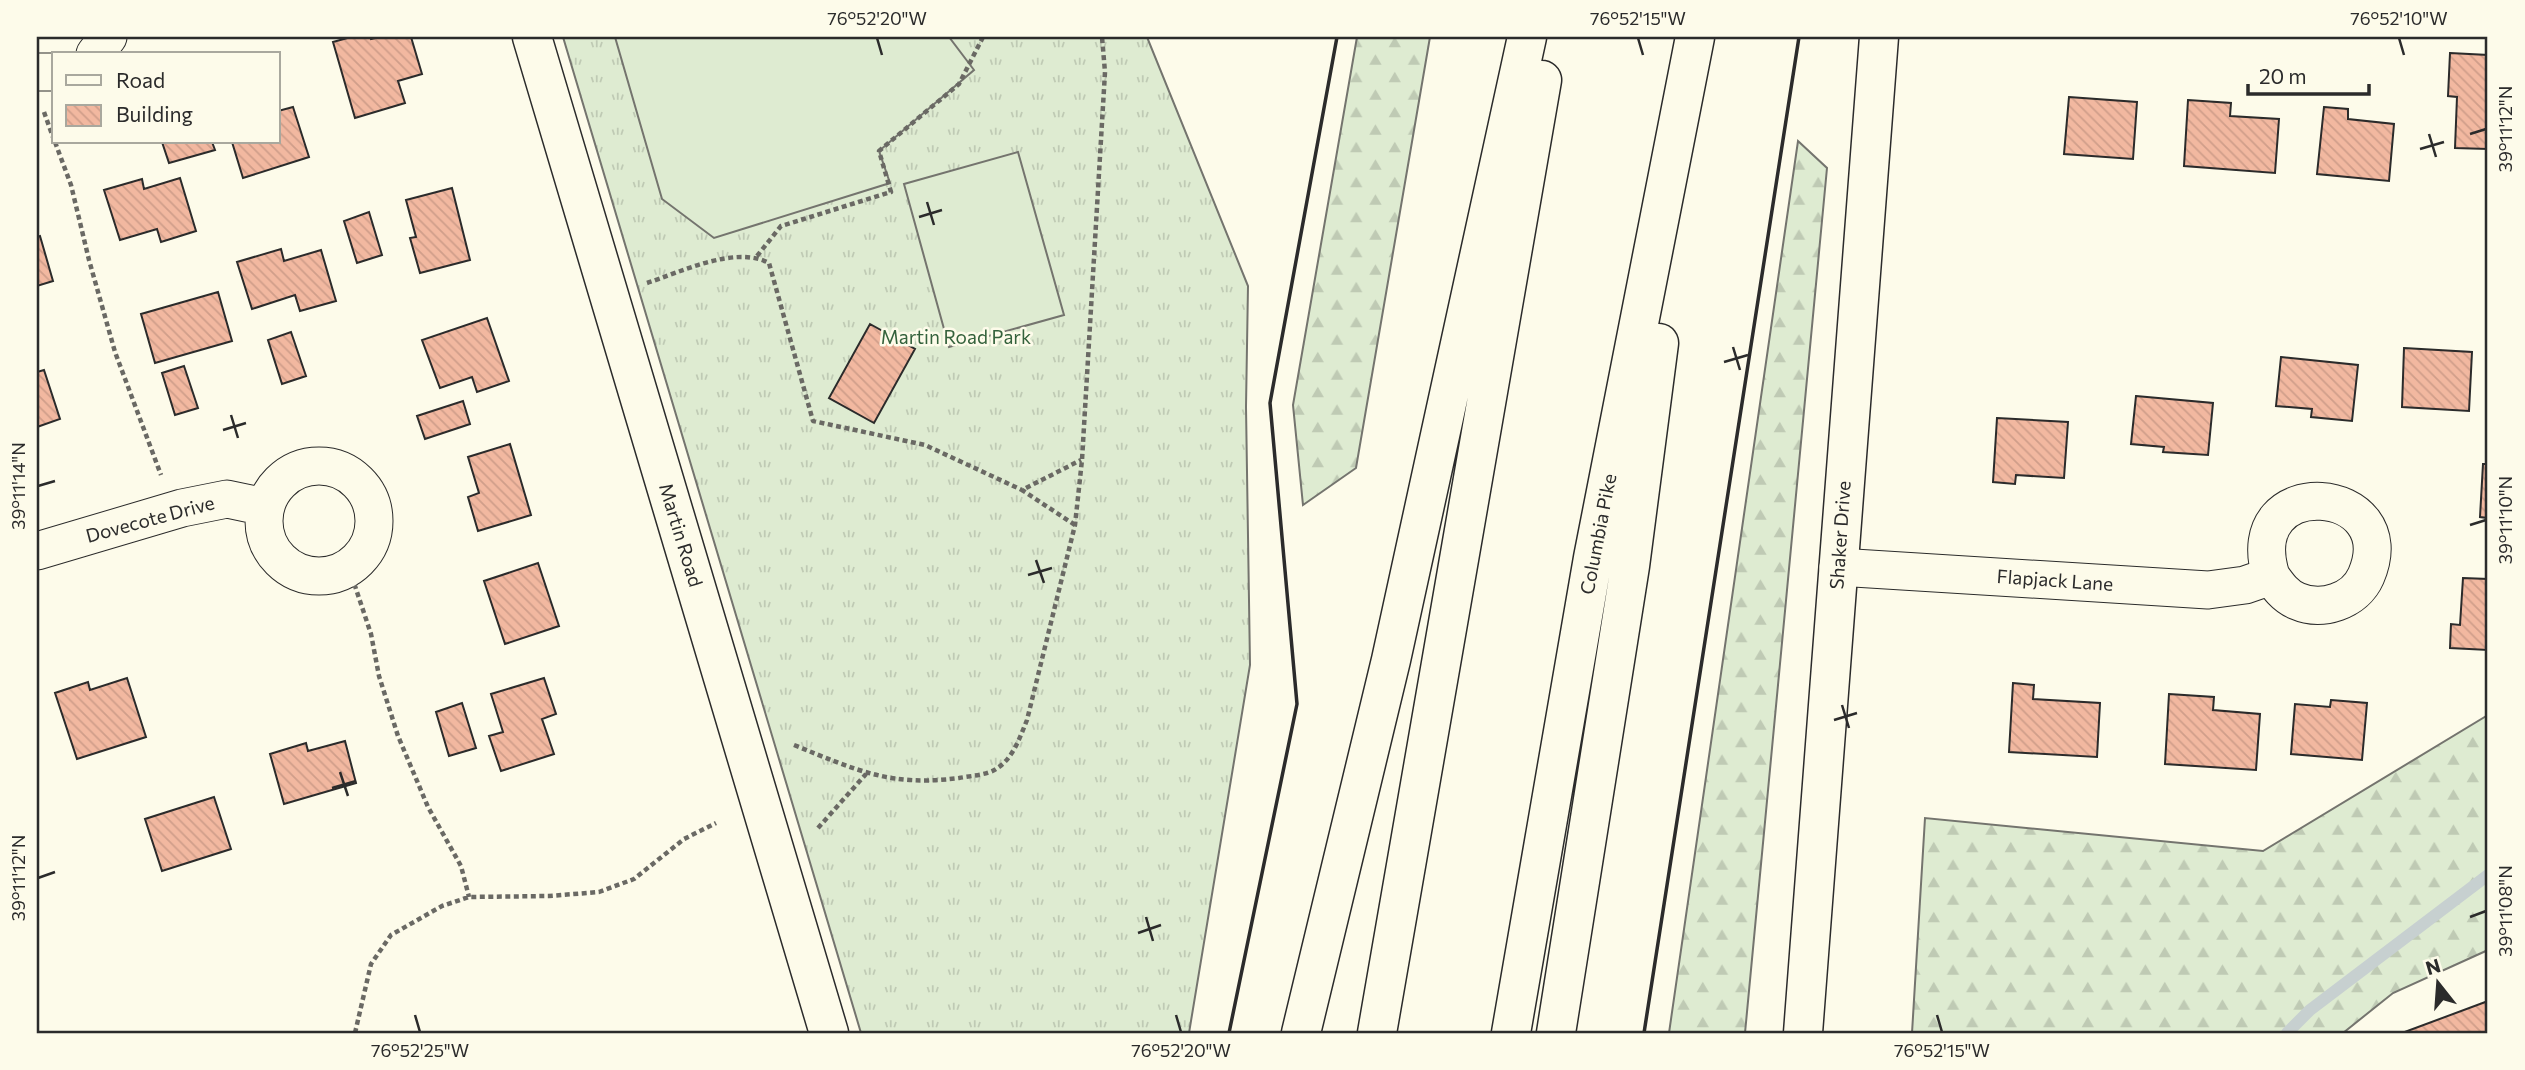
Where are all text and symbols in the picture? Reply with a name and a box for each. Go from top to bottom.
text: 76°52'20"W [827,7,927,29]
text: 76°52'15"W [1590,7,1686,29]
text: 76°52'10"W [2350,7,2448,29]
legend [52,52,280,144]
scale bar [2248,52,2369,96]
text: 20 m [2259,63,2307,88]
text: Road [116,67,165,92]
text: 39°11'12"N [2494,86,2516,172]
text: Building [116,101,193,126]
park label: Martin Road Park [881,325,1031,348]
text: 39°11'14"N [7,442,29,530]
street label: Columbia Pike [1575,471,1621,596]
text: 39°11'10"N [2494,476,2516,564]
street label: Martin Road [655,480,708,589]
street label: Shaker Drive [1824,480,1855,590]
street label: Dovecote Drive [83,490,217,547]
street label: Flapjack Lane [1996,564,2114,595]
text: 39°11'12"N [7,835,29,921]
text: 39°11'08"N [2494,865,2516,957]
north arrow [2402,948,2472,1018]
text: N [2423,953,2443,979]
text: 76°52'25"W [371,1039,469,1061]
text: 76°52'20"W [1131,1039,1231,1061]
text: 76°52'15"W [1894,1039,1990,1061]

